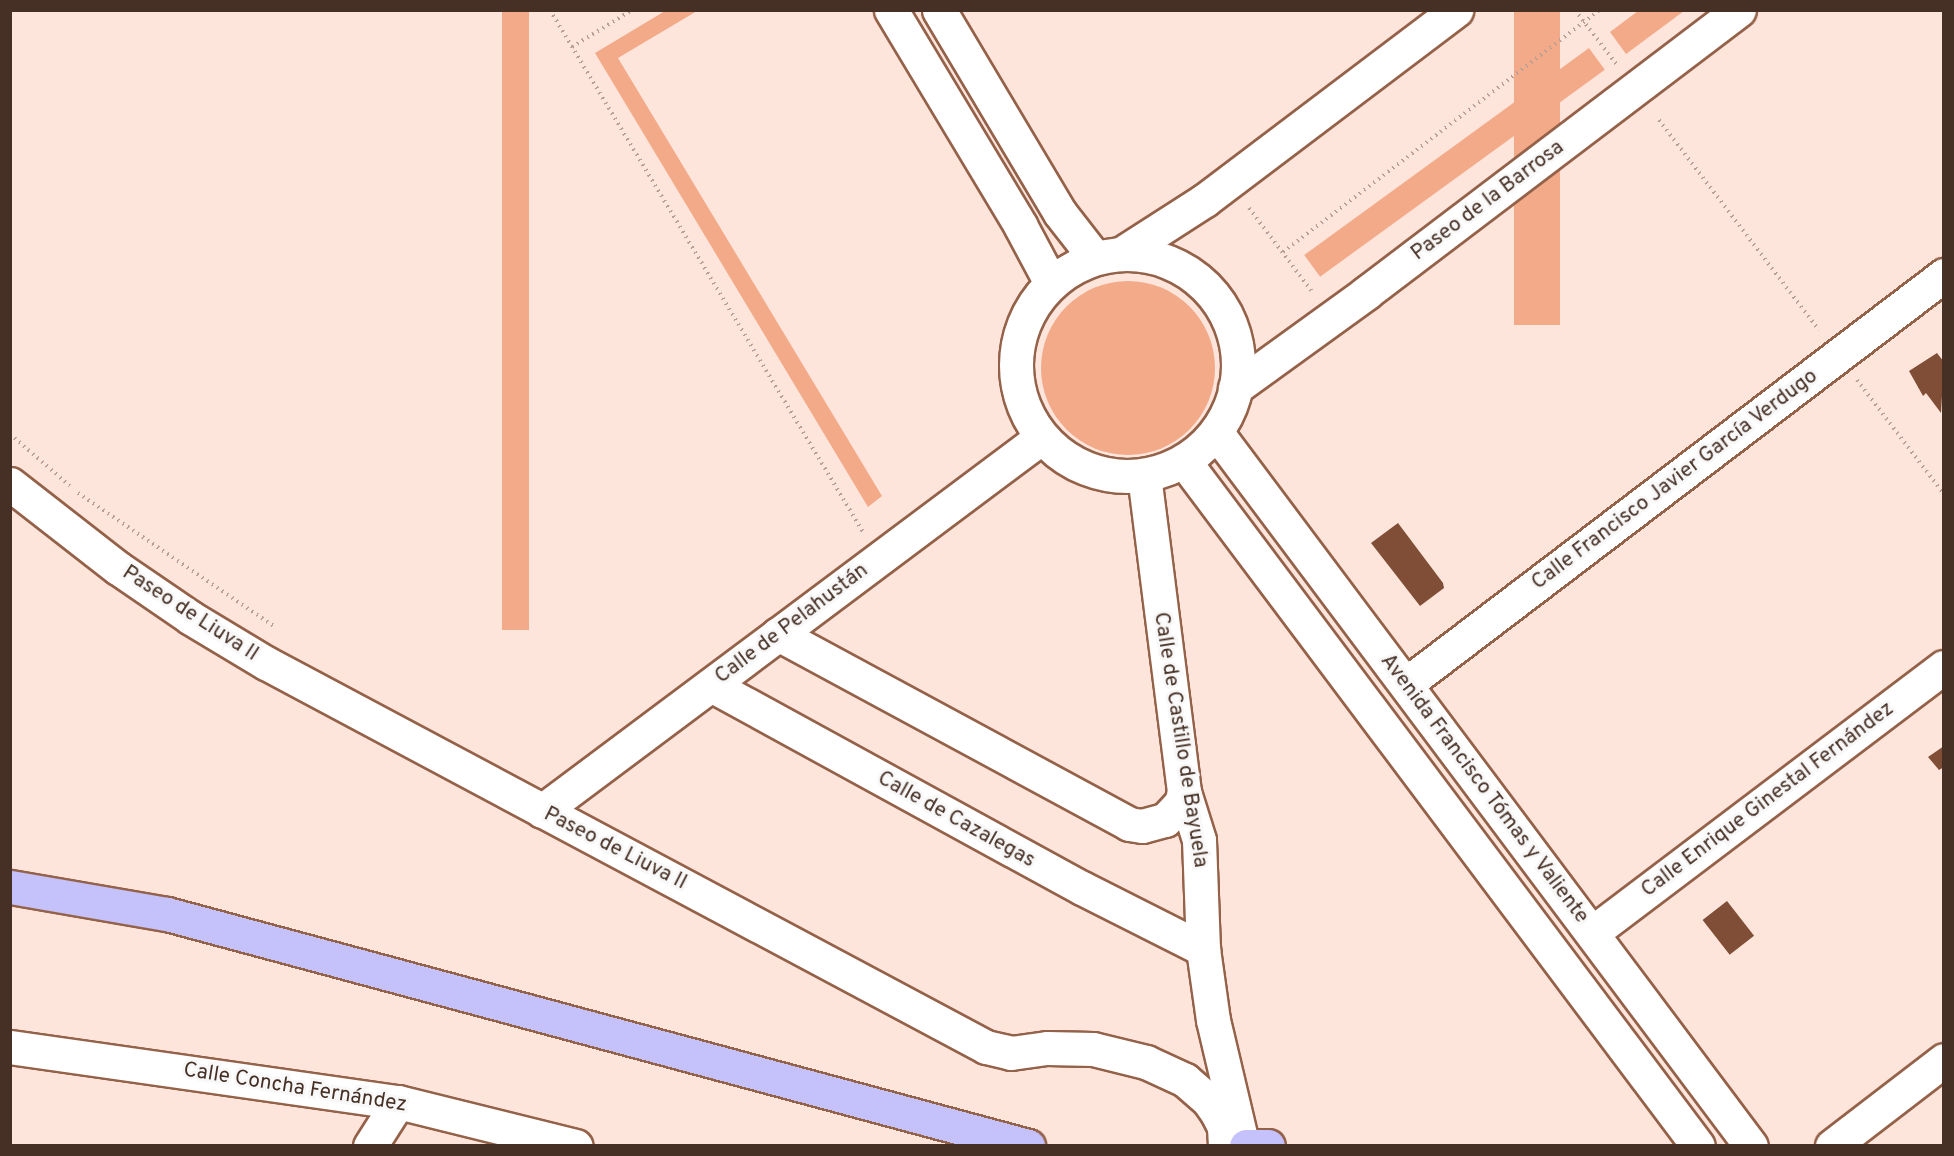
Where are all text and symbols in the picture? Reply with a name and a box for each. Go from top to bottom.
street label: Paseo de la Barrosa [1407,135,1569,267]
street label: Calle Francisco Javier García Verdugo [1527,364,1823,596]
street label: Calle de Pelahustán [710,558,874,690]
street label: Paseo de Liuva II [117,561,263,667]
street label: Calle de Castillo de Bayuela [1147,610,1213,870]
street label: Avenida Francisco Tómas y Valiente [1374,649,1594,929]
street label: Calle Enrique Ginestal Fernández [1637,697,1899,903]
street label: Calle de Cazalegas [873,766,1039,874]
street label: Paseo de Liuva II [539,802,691,896]
street label: Calle Concha Fernández [181,1058,409,1118]

